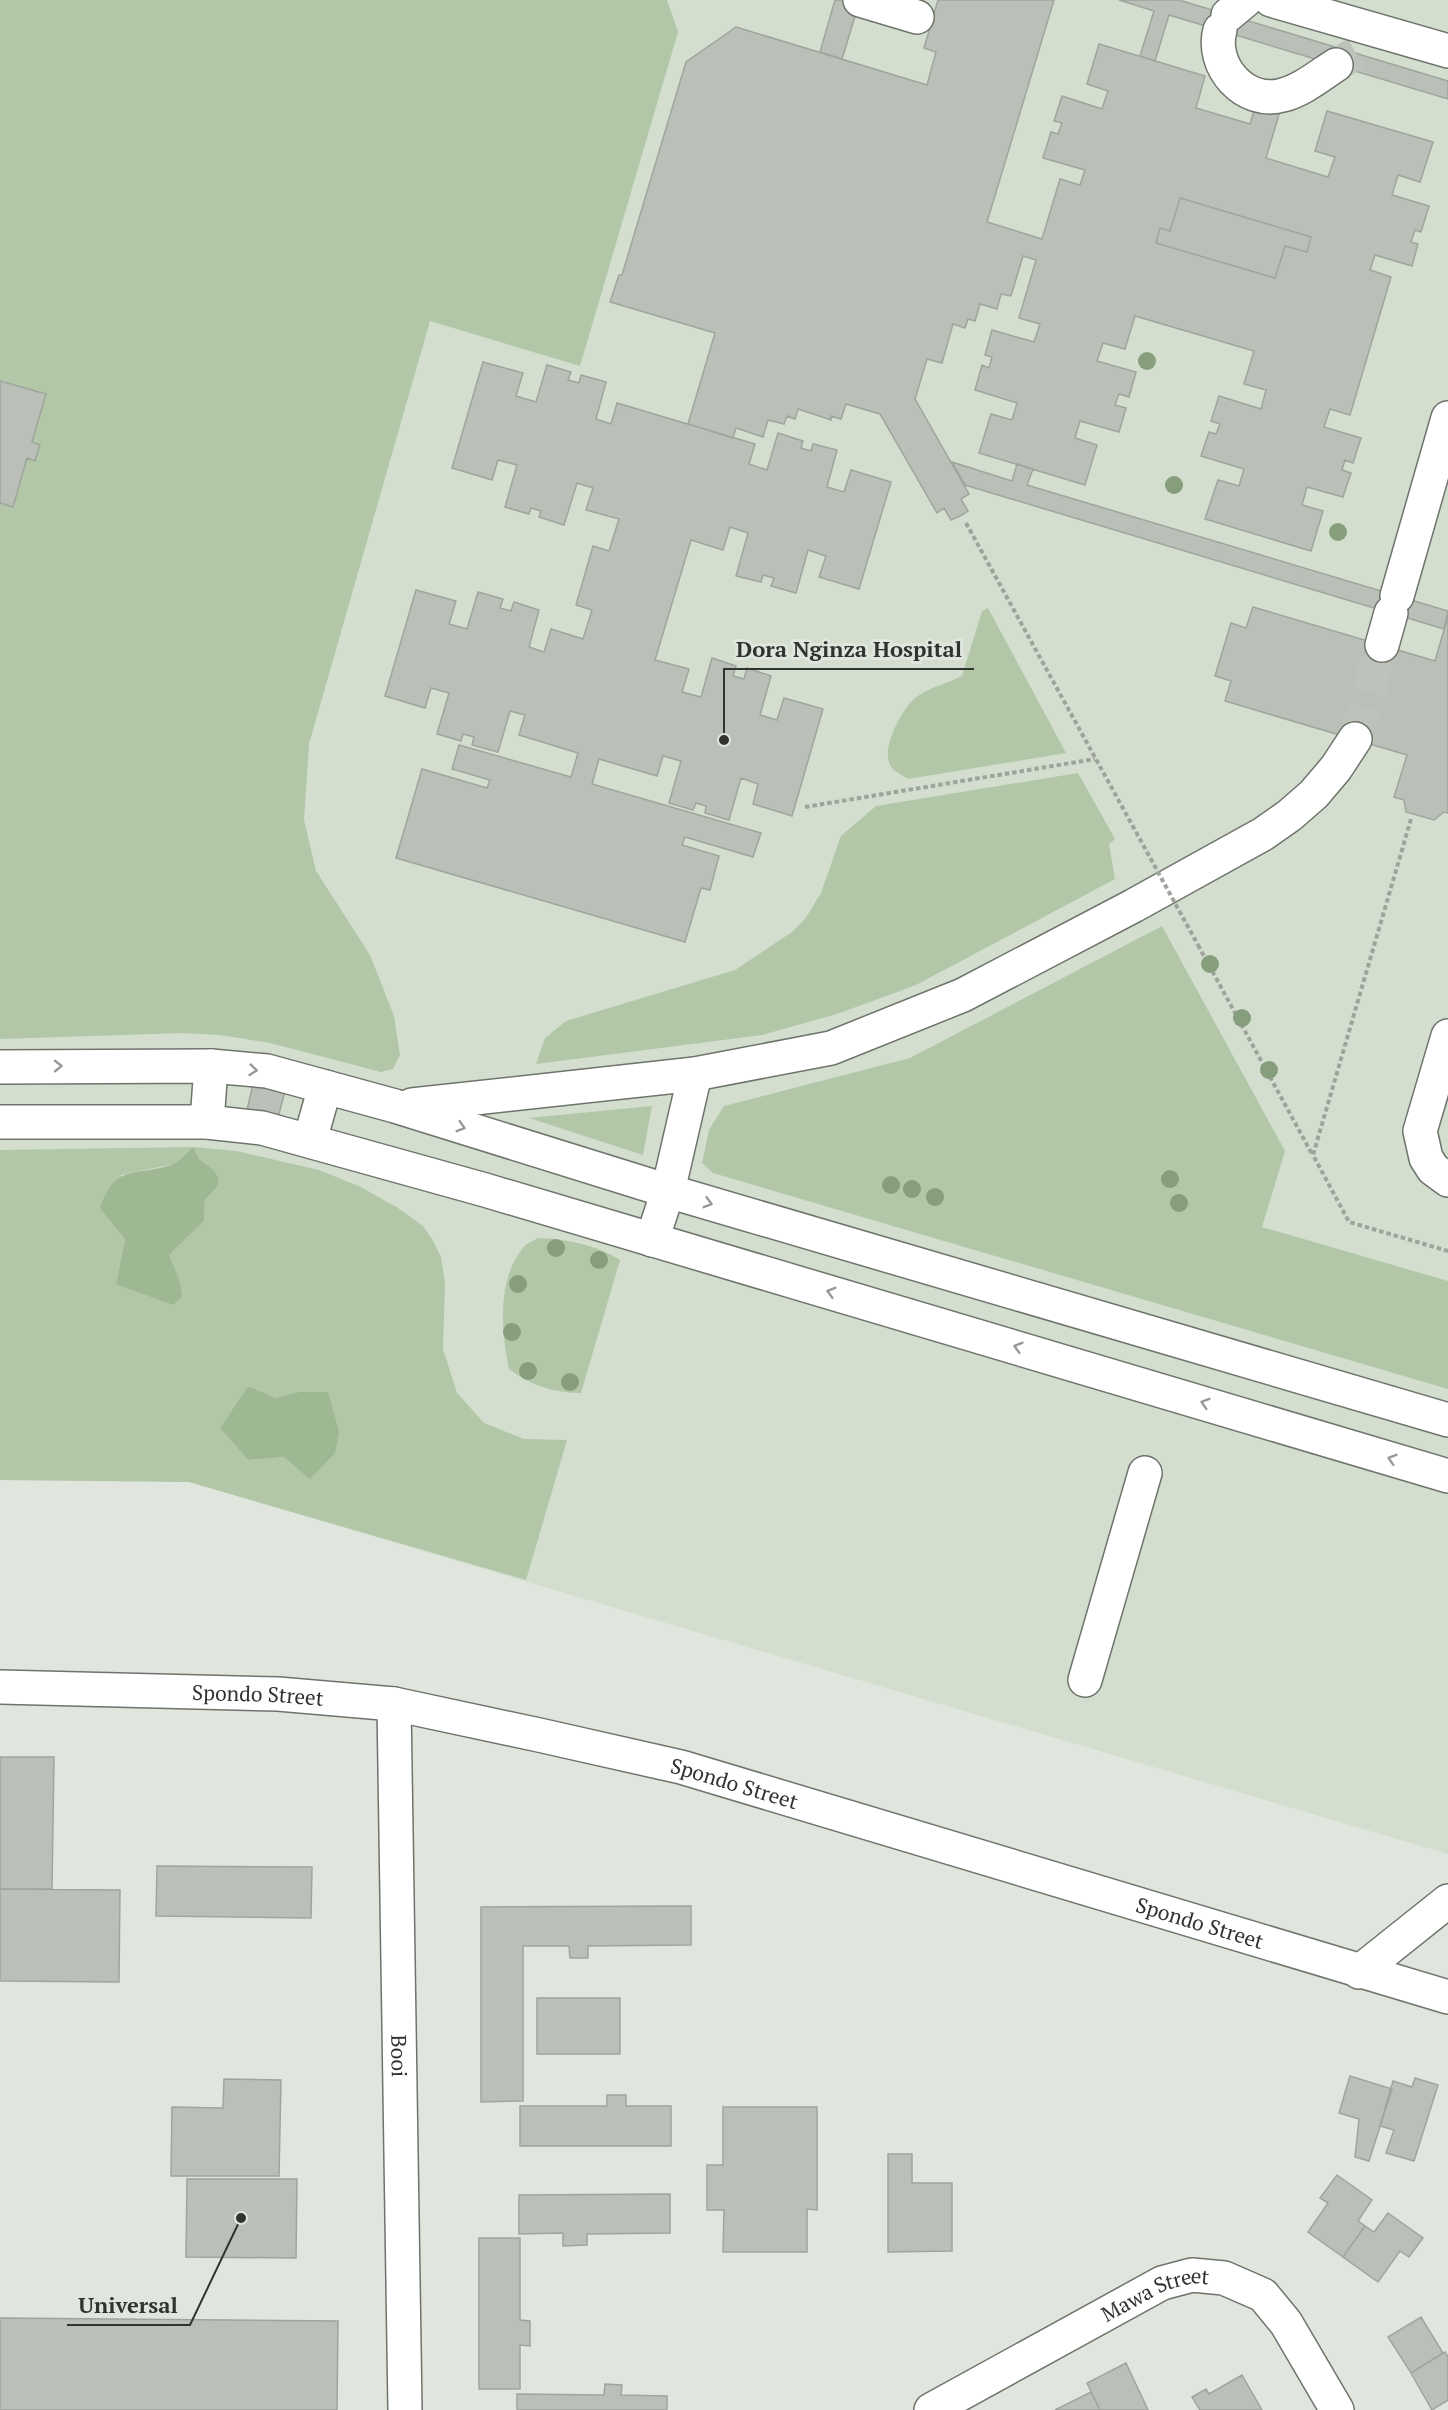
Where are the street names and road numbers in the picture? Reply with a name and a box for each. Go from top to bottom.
street label: Spondo Street [192,1678,325,1712]
street label: Spondo Street [668,1751,802,1815]
street label: Spondo Street [1133,1890,1267,1955]
street label: Booi [385,2034,414,2077]
street label: Mawa Street [1096,2261,1211,2328]

